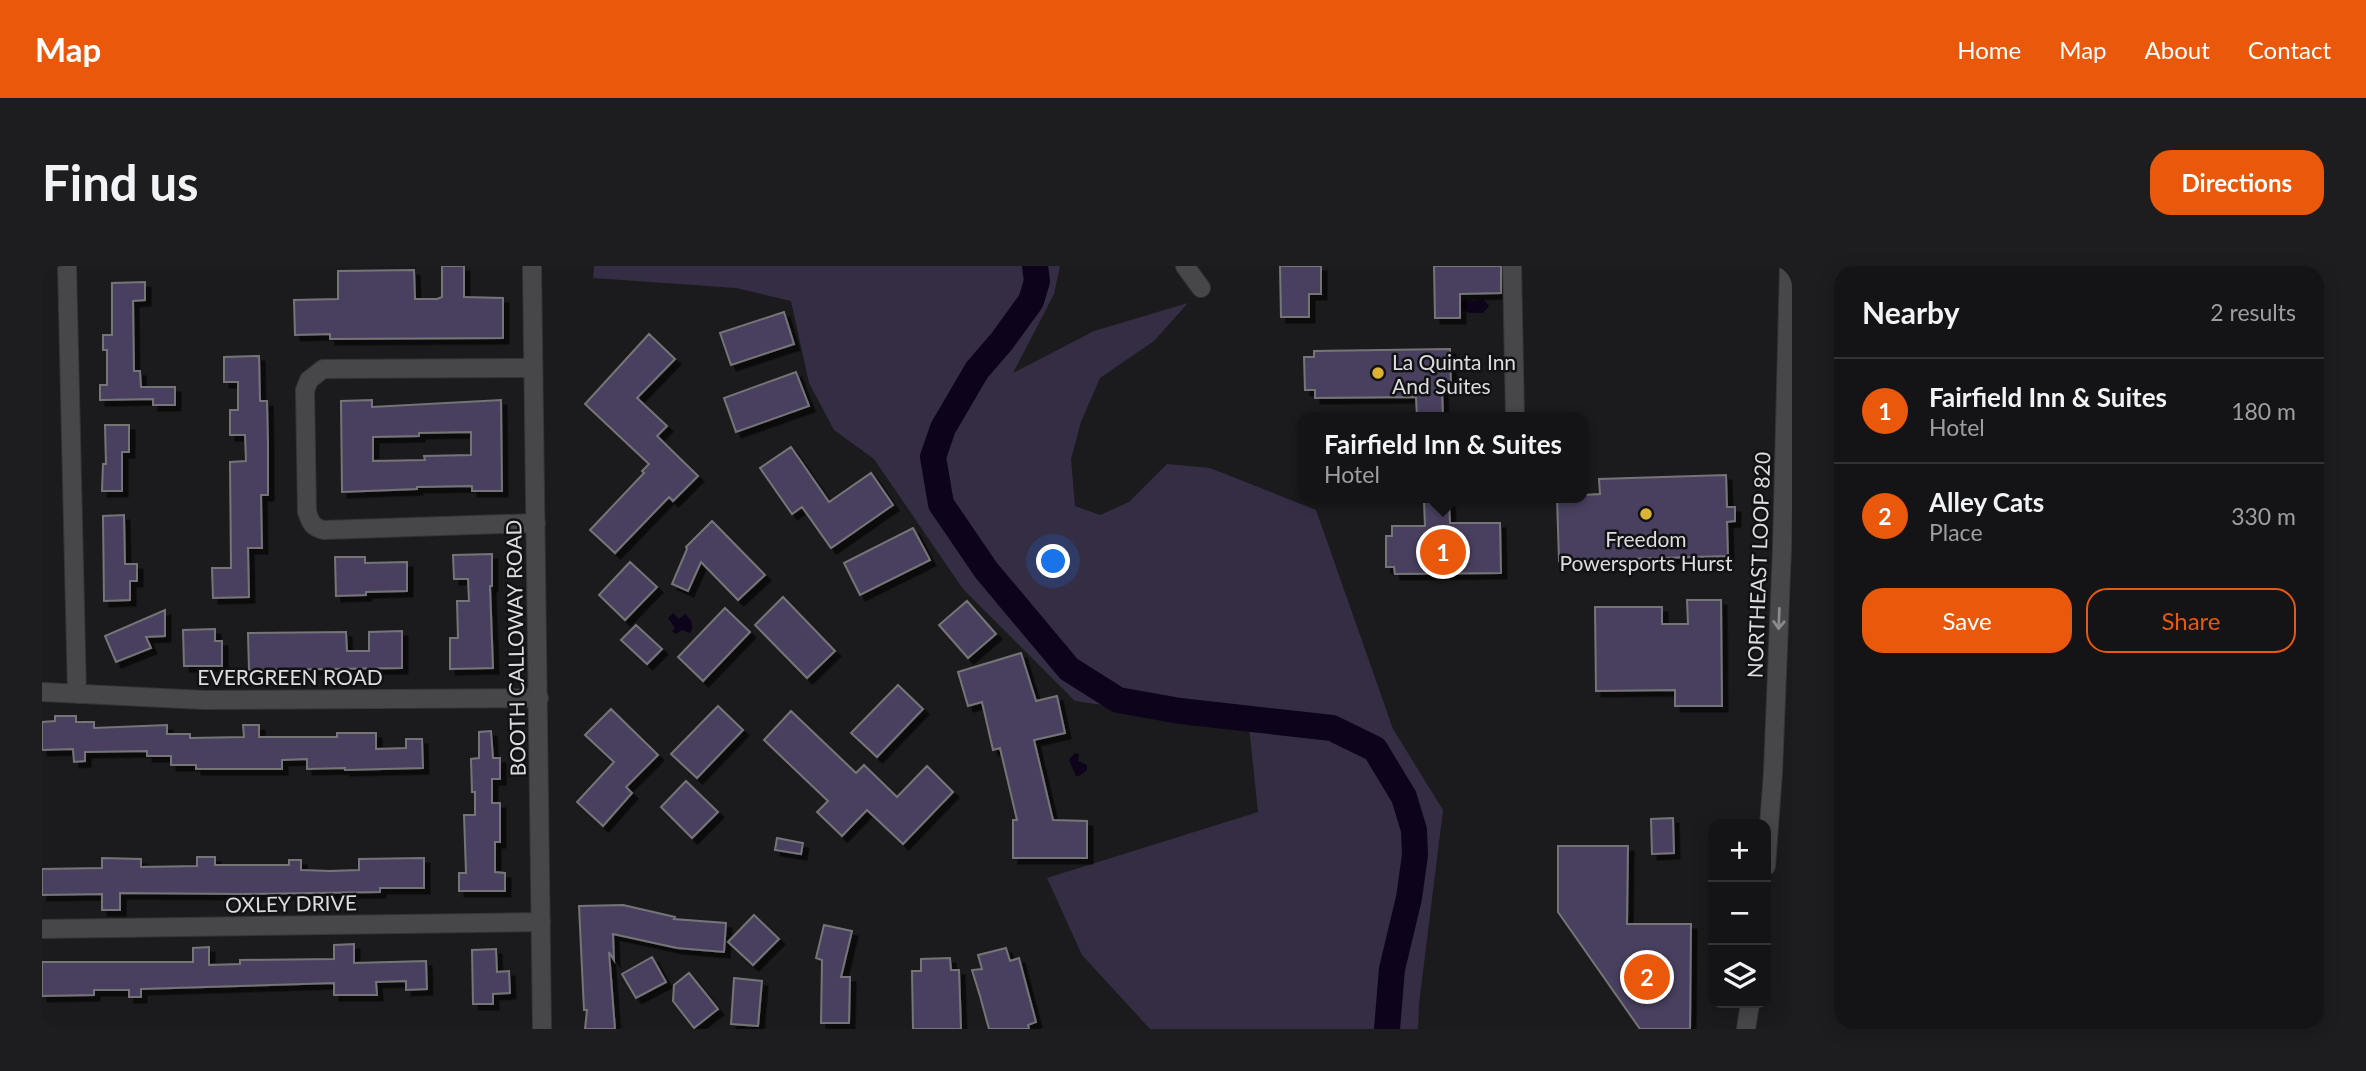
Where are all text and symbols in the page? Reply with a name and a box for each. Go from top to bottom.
text: Map [35,29,101,69]
text: Home [1957,35,2021,64]
text: Map [2059,35,2107,64]
text: About [2145,35,2210,64]
text: Contact [2248,35,2331,64]
button: Directions [2150,150,2324,215]
text: Find us [42,153,199,211]
text: Nearby [1862,294,1960,330]
text: 2 results [2210,298,2296,326]
place label: La Quinta Inn And Suites [1392,349,1516,398]
marker: La Quinta Inn And Suites [1370,365,1386,381]
text: Fairfield Inn & Suites [1929,381,2167,413]
text: 1 [1878,397,1892,425]
text: 180 m [2231,397,2296,425]
popup [1298,412,1588,503]
text: Hotel [1929,413,1985,441]
text: Fairfield Inn & Suites [1324,428,1562,460]
street label: NORTHEAST LOOP 820 [1742,451,1774,679]
text: Hotel [1324,460,1380,488]
text: Alley Cats [1929,486,2044,518]
text: 2 [1878,502,1892,530]
text: 330 m [2231,502,2296,530]
marker: Freedom Powersports Hurst [1638,506,1654,522]
text: Place [1929,518,1983,546]
street label: BOOTH CALLOWAY ROAD [500,519,530,777]
pin: 1 [1420,526,1466,578]
place label: Freedom Powersports Hurst [1560,526,1733,575]
your location [1036,544,1070,578]
button: Save [1862,588,2072,653]
button: Share [2086,588,2296,653]
one-way arrow [1773,607,1786,630]
street label: EVERGREEN ROAD [197,664,383,689]
map controls [1708,819,1771,1008]
button: + [1708,819,1771,882]
button: − [1708,882,1771,945]
street label: OXLEY DRIVE [225,889,357,917]
button: layers [1708,945,1771,1008]
pin: 2 [1624,951,1670,1003]

